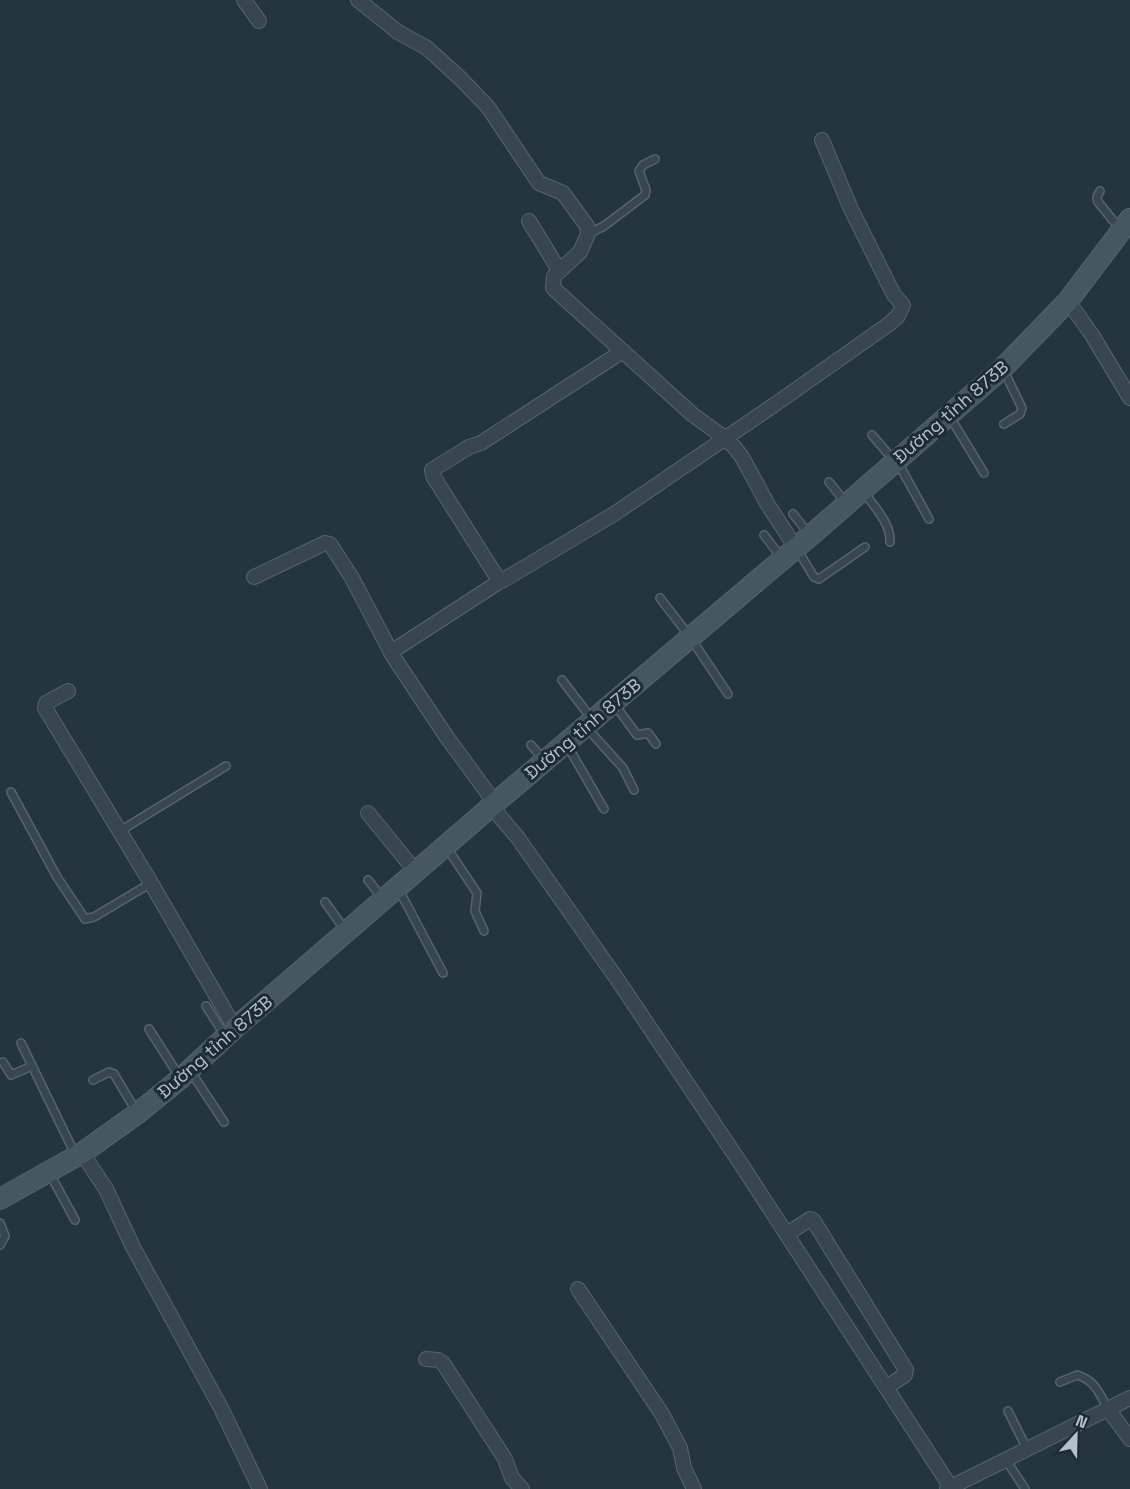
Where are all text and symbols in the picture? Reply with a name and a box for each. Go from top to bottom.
street label: Đường tỉnh 873B [888,355,1013,468]
street label: Đường tỉnh 873B [520,673,646,784]
street label: Đường tỉnh 873B [152,990,277,1103]
north arrow [1046,1405,1106,1465]
text: N [1073,1410,1090,1433]

